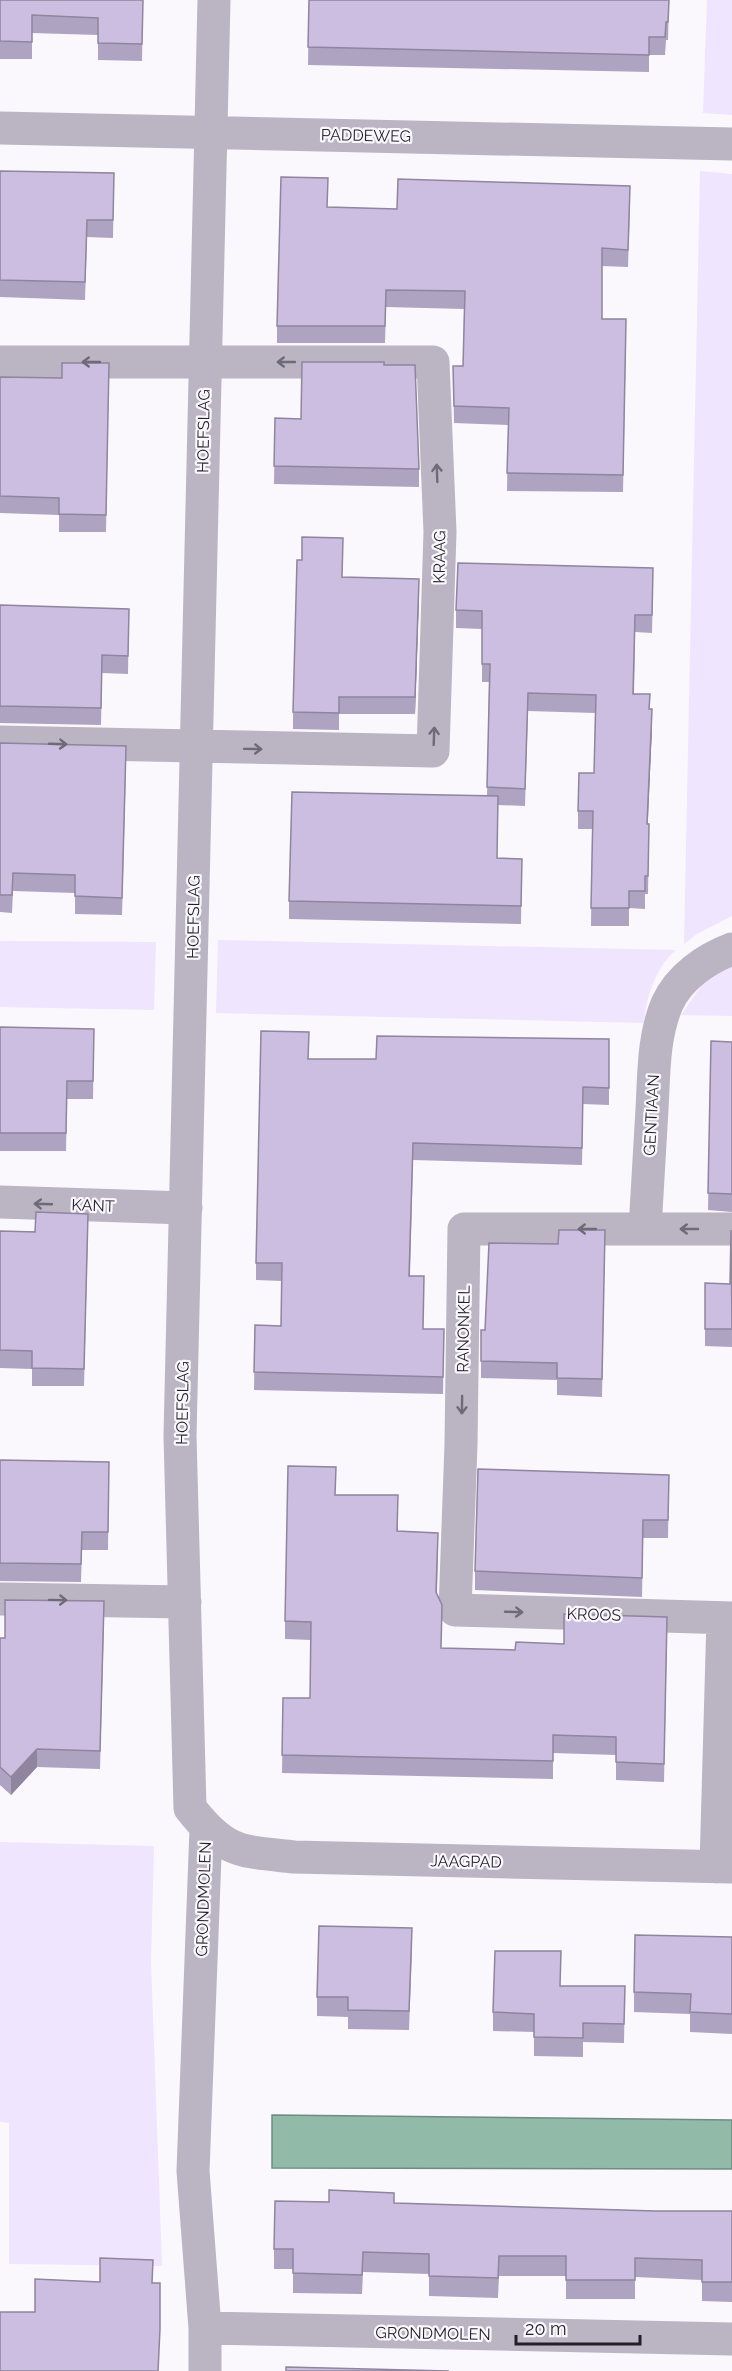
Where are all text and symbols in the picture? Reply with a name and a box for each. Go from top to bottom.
street label: PADDEWEG [321,125,411,146]
one-way arrow [81,356,101,368]
one-way arrow [276,356,296,368]
street label: HOEFSLAG [193,389,214,473]
one-way arrow [432,464,443,484]
street label: KRAAG [430,530,449,584]
one-way arrow [428,727,439,747]
one-way arrow [48,738,68,749]
one-way arrow [243,743,263,755]
street label: HOEFSLAG [183,875,204,959]
street label: GENTIAAN [640,1074,663,1156]
street label: KANT [71,1195,115,1216]
one-way arrow [34,1198,54,1209]
one-way arrow [577,1223,597,1235]
one-way arrow [679,1223,699,1235]
street label: RANONKEL [453,1285,474,1373]
street label: HOEFSLAG [172,1361,193,1445]
one-way arrow [456,1395,468,1415]
one-way arrow [48,1594,68,1606]
street label: KROOS [566,1604,622,1625]
one-way arrow [503,1606,523,1618]
street label: GRONDMOLEN [192,1841,215,1957]
street label: JAAGPAD [430,1851,502,1872]
scale bar [516,2308,640,2346]
text: 20 m [525,2318,567,2339]
street label: GRONDMOLEN [375,2323,491,2344]

